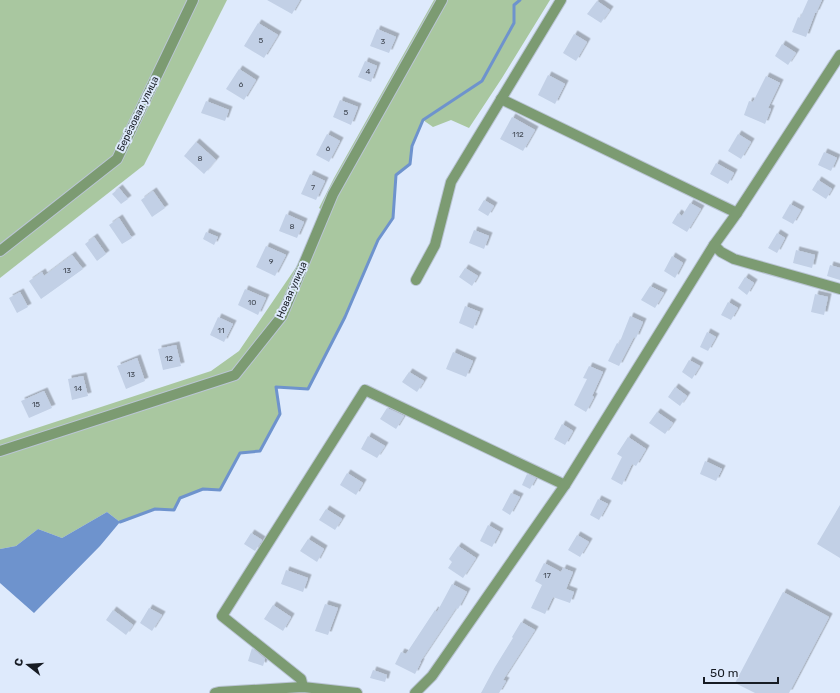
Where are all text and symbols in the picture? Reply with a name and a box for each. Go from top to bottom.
house number: 5 [259,36,264,45]
house number: 3 [381,37,386,46]
house number: 4 [366,67,371,76]
street label: Берёзовая улица [115,74,161,154]
house number: 6 [239,80,244,89]
house number: 5 [344,108,349,117]
house number: 112 [512,130,524,139]
house number: 6 [326,144,331,153]
house number: 8 [197,154,203,163]
house number: 7 [311,183,315,192]
house number: 8 [289,222,295,231]
house number: 9 [269,257,274,266]
street label: Новая улица [274,260,310,320]
house number: 13 [63,266,71,275]
house number: 10 [248,298,256,307]
house number: 11 [218,326,224,335]
house number: 12 [165,354,173,363]
house number: 13 [127,370,135,379]
house number: 14 [74,384,82,393]
house number: 15 [32,400,40,409]
house number: 17 [543,571,551,580]
north arrow [8,645,48,685]
text: С [12,656,26,668]
scale bar [704,659,778,685]
text: 50 m [710,666,738,680]

